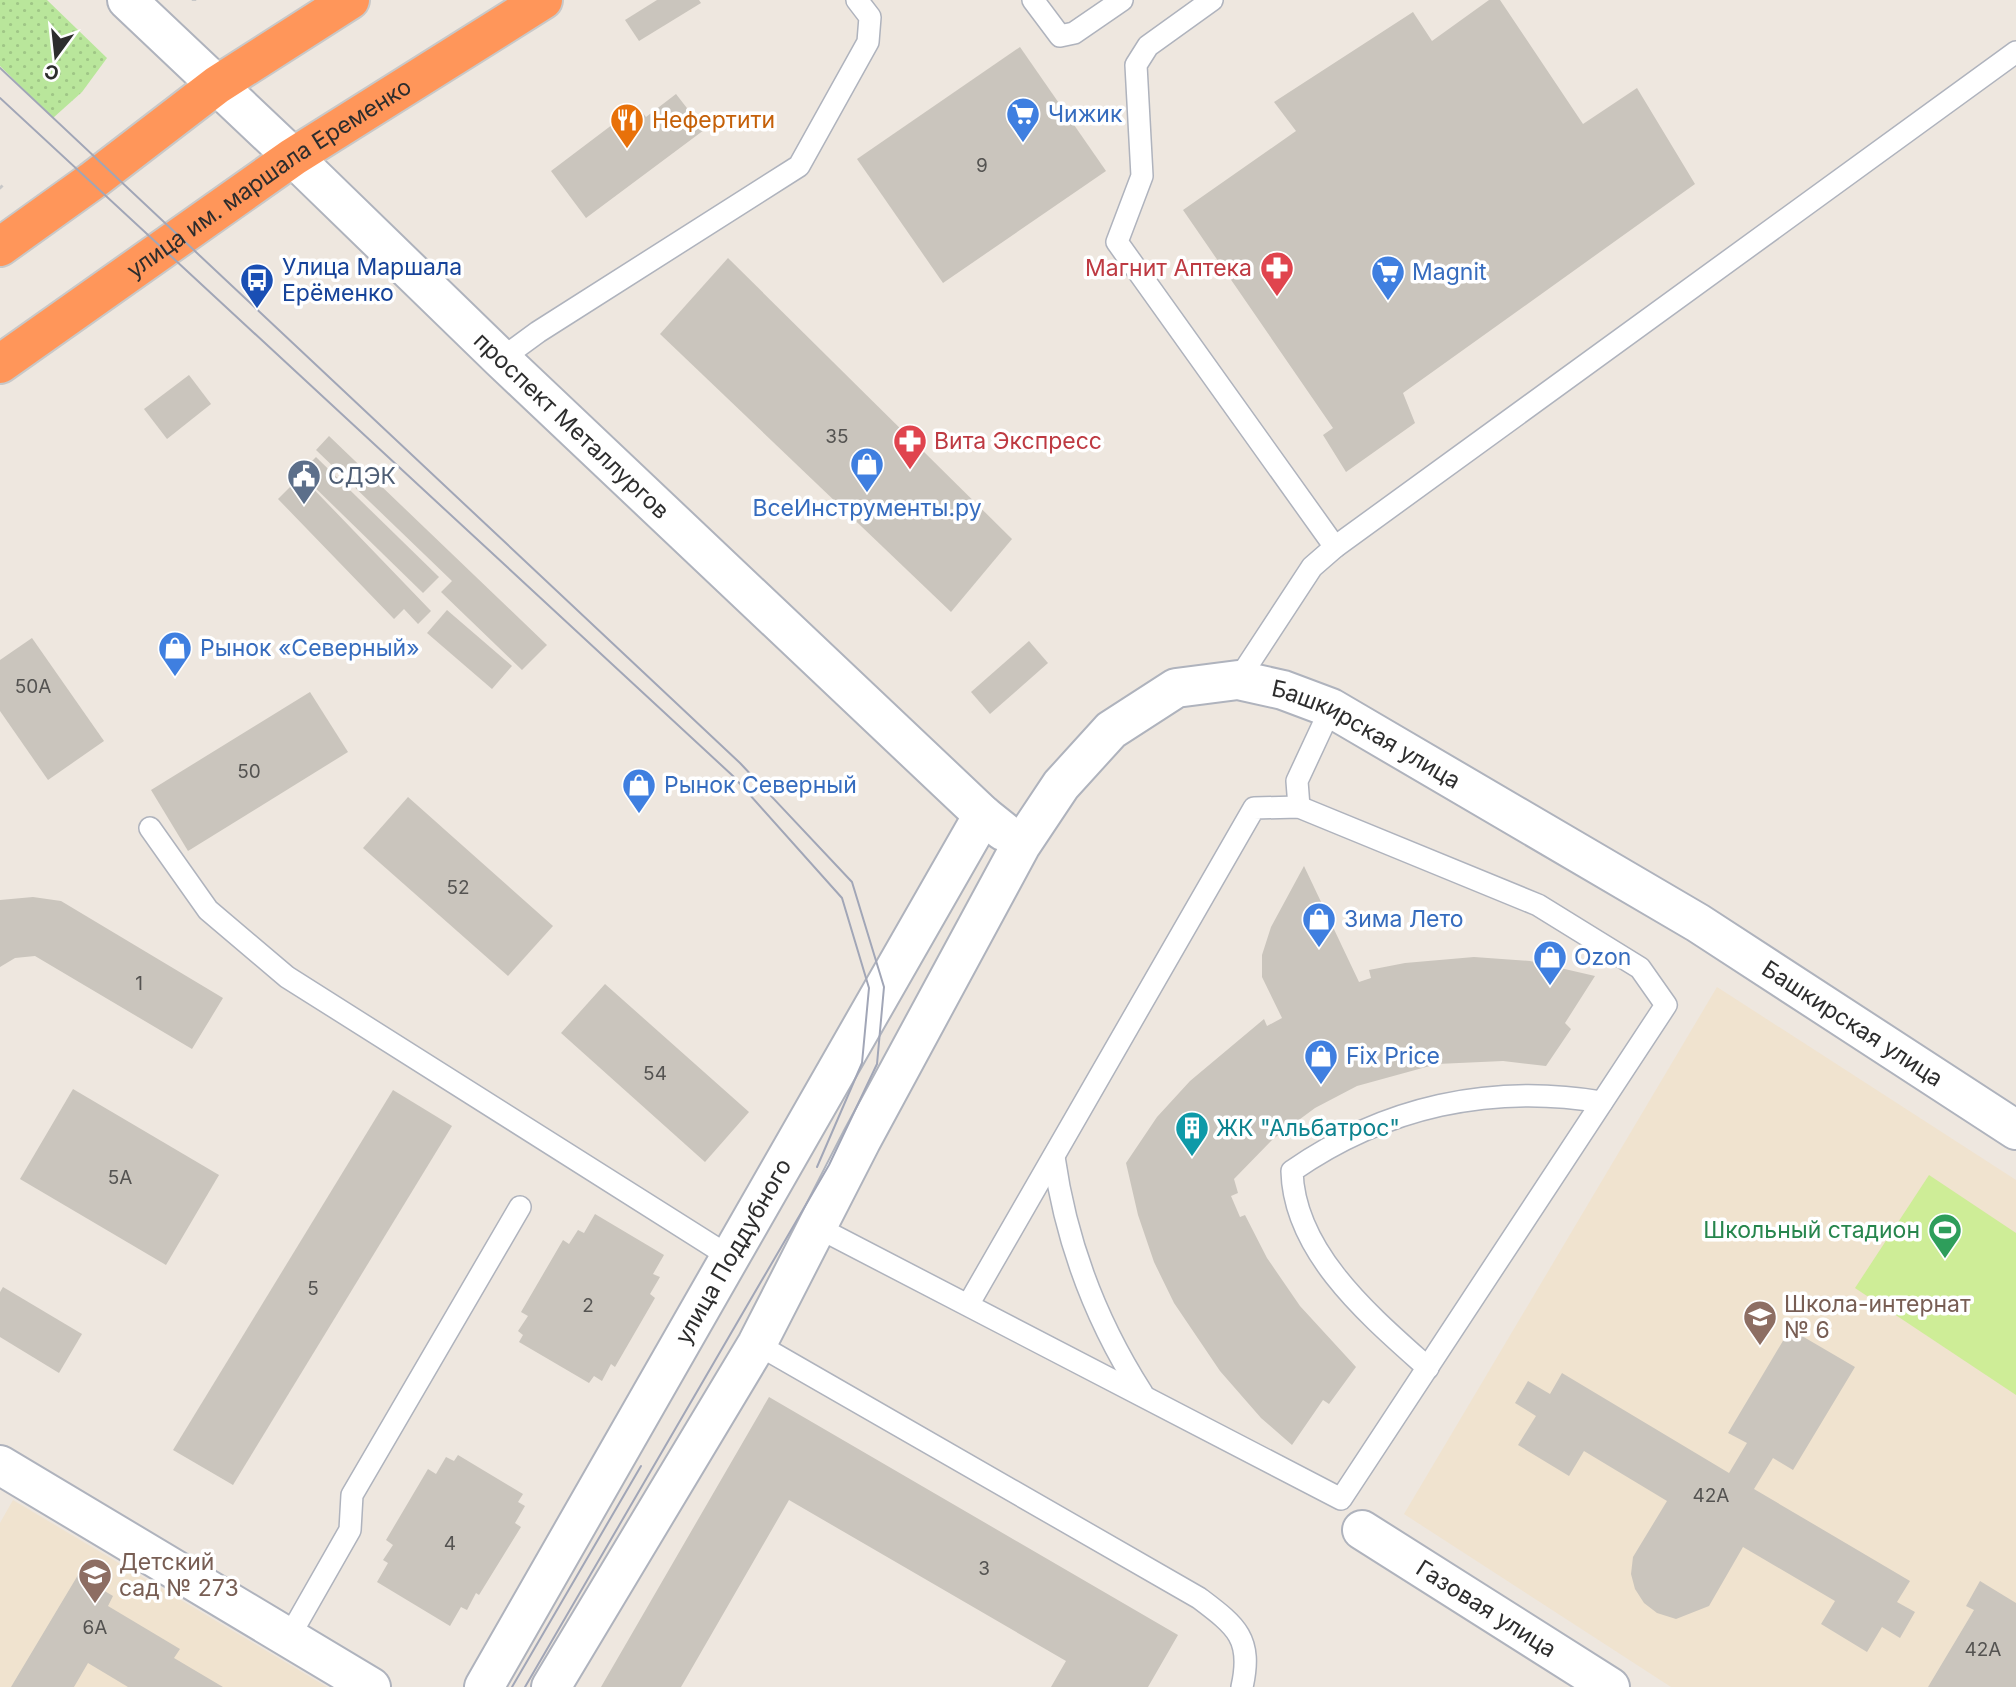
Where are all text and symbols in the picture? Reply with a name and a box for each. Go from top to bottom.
north arrow [21,21,91,91]
text: С [42,59,61,85]
street label: улица им. маршала Еременко [121,72,416,284]
supermarket icon: Чижик [1004,95,1042,144]
place label: Чижик [1048,100,1123,128]
restaurant icon: Нефертити [608,101,646,150]
place label: Нефертити [652,106,775,134]
house number: 9 [976,154,988,177]
pharmacy icon: Магнит Аптека [1258,249,1296,298]
place label: Улица Маршала Ерёменко [282,253,462,307]
supermarket icon: Magnit [1369,253,1407,302]
place label: Магнит Аптека [1085,254,1252,282]
place label: Magnit [1412,258,1487,286]
bus stop icon: Улица Маршала Ерёменко [238,261,276,310]
street label: проспект Металлургов [468,326,675,525]
pharmacy icon: Вита Экспресс [891,422,929,471]
house number: 35 [825,425,849,448]
place label: Вита Экспресс [934,427,1102,455]
shop icon: ВсеИнструменты.ру [848,445,886,494]
public building icon: СДЭК [285,457,323,506]
place label: СДЭК [328,462,396,490]
place label: ВсеИнструменты.ру [752,494,982,522]
shop icon: Рынок «Северный» [156,629,194,678]
place label: Рынок «Северный» [200,634,420,662]
street label: Башкирская улица [1269,674,1465,795]
house number: 50А [15,675,51,698]
house number: 50 [237,760,261,783]
shop icon: Рынок Северный [620,766,658,815]
place label: Рынок Северный [664,771,857,799]
house number: 52 [446,876,470,899]
shop icon: Зима Лето [1300,900,1338,949]
place label: Зима Лето [1344,905,1464,933]
shop icon: Ozon [1531,938,1569,987]
place label: Ozon [1574,943,1631,971]
street label: Башкирская улица [1757,955,1948,1093]
house number: 1 [135,972,143,995]
shop icon: Fix Price [1302,1037,1340,1086]
place label: Fix Price [1346,1042,1440,1070]
house number: 54 [643,1062,667,1085]
building icon: ЖК "Альбатрос" [1173,1109,1211,1158]
place label: ЖК "Альбатрос" [1216,1114,1400,1142]
street label: улица Поддубного [669,1154,797,1349]
house number: 5А [108,1166,132,1189]
sports icon: Школьный стадион [1926,1211,1964,1260]
place label: Школьный стадион [1703,1216,1920,1244]
house number: 5 [307,1277,319,1300]
place label: Школа-интернат № 6 [1784,1290,1971,1344]
house number: 2 [582,1294,594,1317]
school or university icon: Школа-интернат № 6 [1741,1298,1779,1347]
house number: 42А [1693,1484,1729,1507]
house number: 4 [444,1532,456,1555]
place label: Детский сад № 273 [119,1548,239,1602]
street label: Газовая улица [1411,1554,1561,1663]
school or university icon: Детский сад № 273 [76,1556,114,1605]
house number: 3 [978,1557,990,1580]
house number: 6А [83,1616,107,1639]
house number: 42А [1965,1638,2001,1661]

